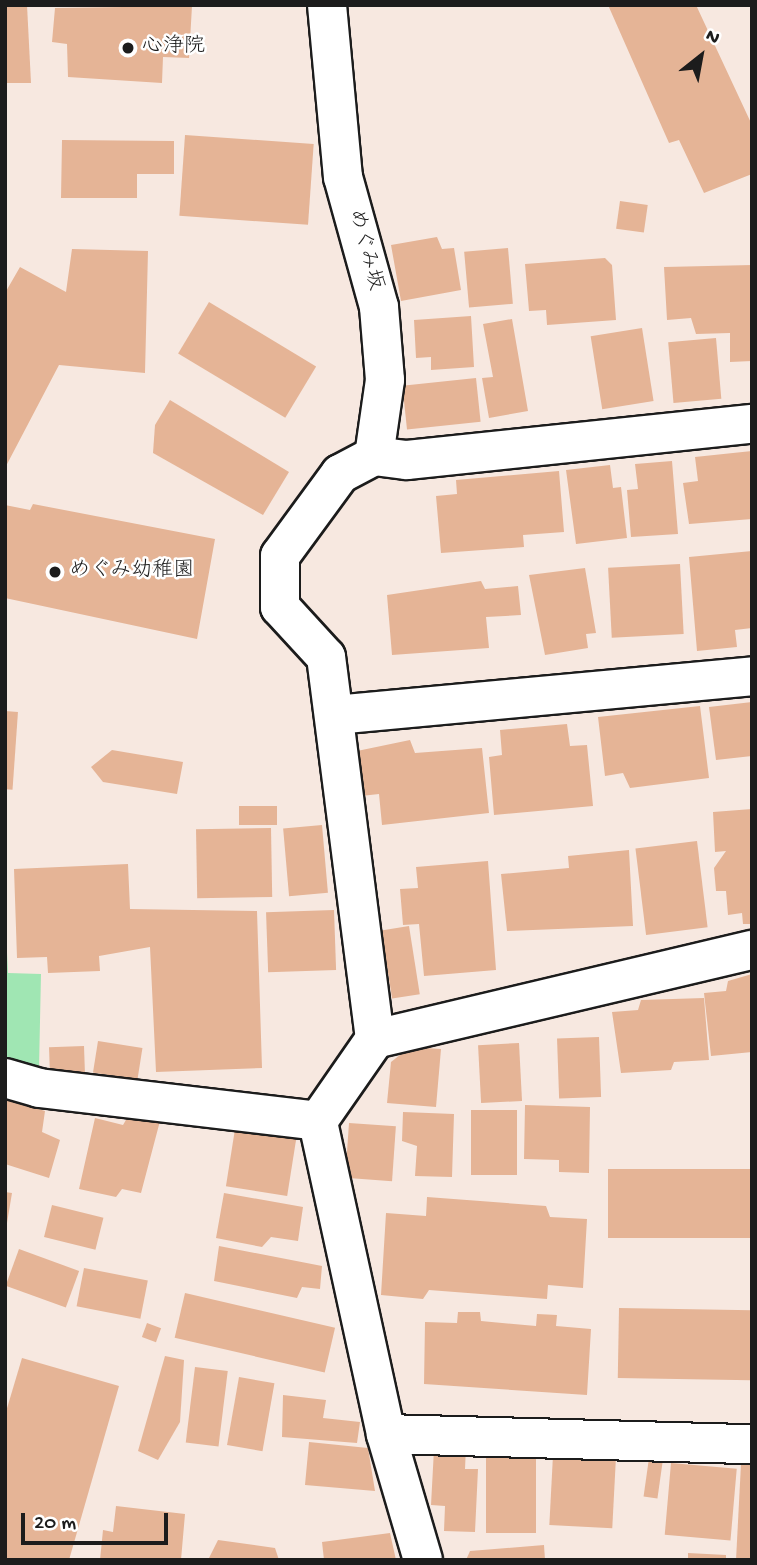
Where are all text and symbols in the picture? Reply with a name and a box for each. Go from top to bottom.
north arrow [666,21,736,91]
text: N [701,25,723,51]
place label: 心浄院 [142,35,205,61]
marker: 心浄院 [120,40,136,56]
street label: めぐみ坂 [341,206,387,294]
place label: めぐみ幼稚園 [69,559,195,585]
marker: めぐみ幼稚園 [47,564,63,580]
scale bar [24,1498,172,1542]
text: 20 m [34,1512,76,1537]

